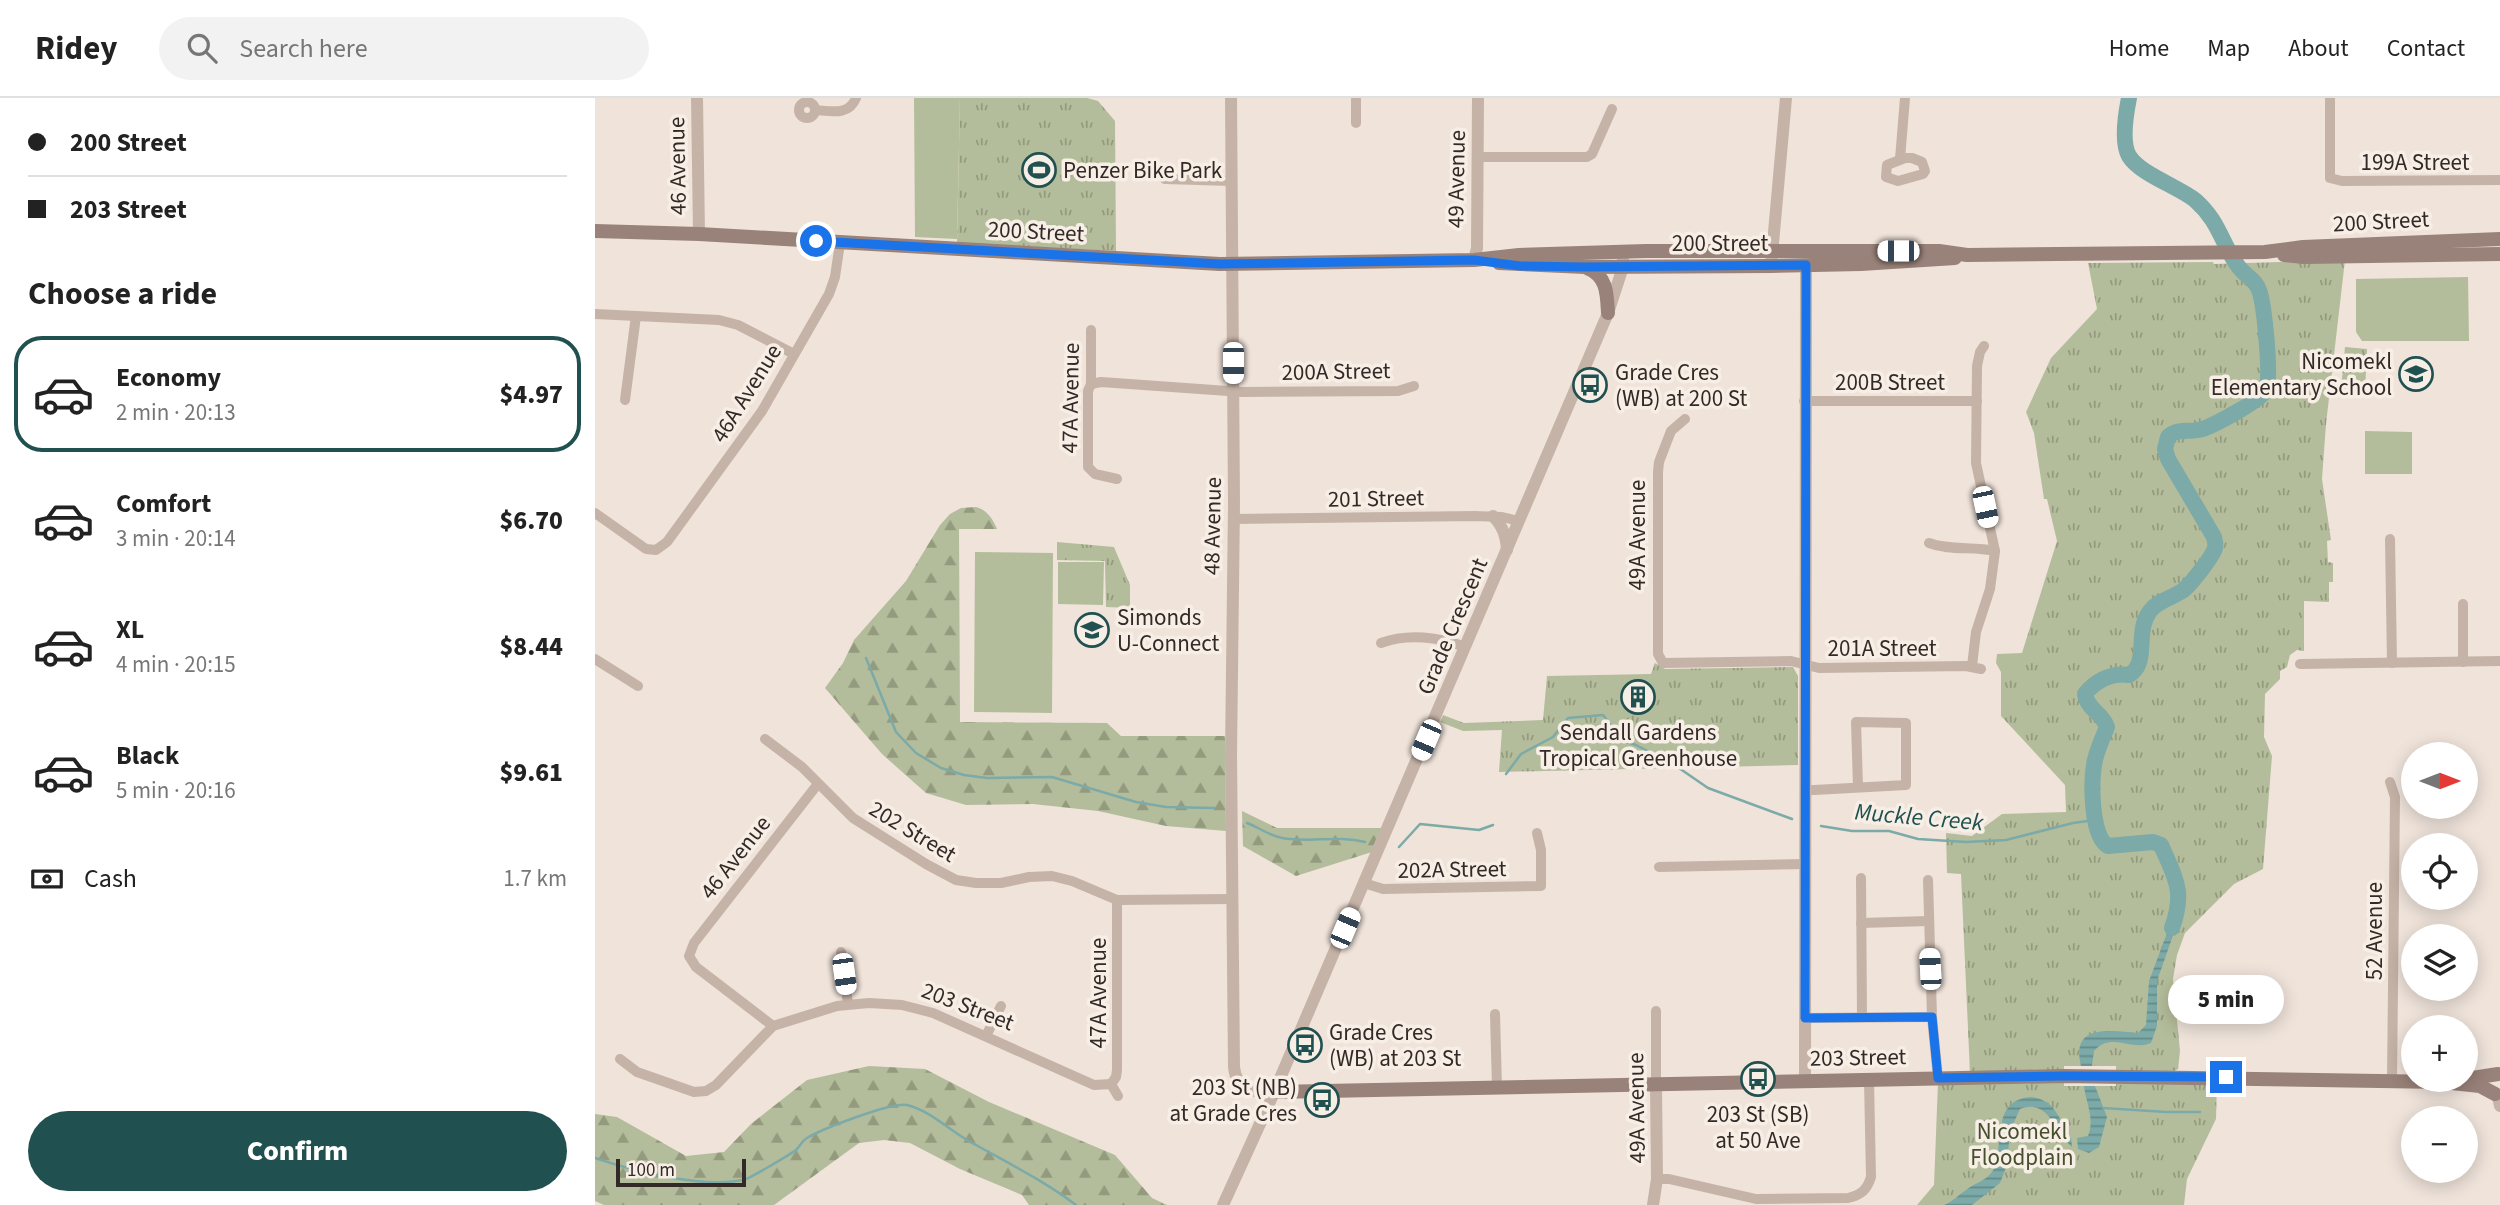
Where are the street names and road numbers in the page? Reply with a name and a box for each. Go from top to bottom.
street label: 46 Avenue [660,117,695,215]
street label: 49 Avenue [1439,130,1474,228]
street label: 199A Street [2360,146,2470,179]
street label: 200 Street [2332,202,2430,241]
street label: 200 Street [987,212,1085,251]
street label: 200 Street [1672,227,1768,260]
street label: 46A Avenue [703,338,790,449]
street label: 47A Avenue [1053,342,1088,454]
street label: 200A Street [1281,354,1391,389]
street label: 200B Street [1835,366,1945,399]
street label: 48 Avenue [1195,477,1230,575]
street label: 49A Avenue [1621,480,1654,590]
street label: 201 Street [1327,481,1425,516]
street label: Grade Crescent [1409,552,1496,700]
street label: 201A Street [1827,632,1937,665]
street label: 202 Street [863,792,963,871]
street label: 46 Avenue [692,808,779,906]
street label: 202A Street [1397,852,1507,887]
street label: 52 Avenue [2358,882,2391,980]
street label: 47A Avenue [1082,938,1115,1048]
street label: 203 Street [917,974,1019,1039]
street label: 203 Street [1809,1040,1907,1075]
street label: 49A Avenue [1619,1052,1654,1164]

